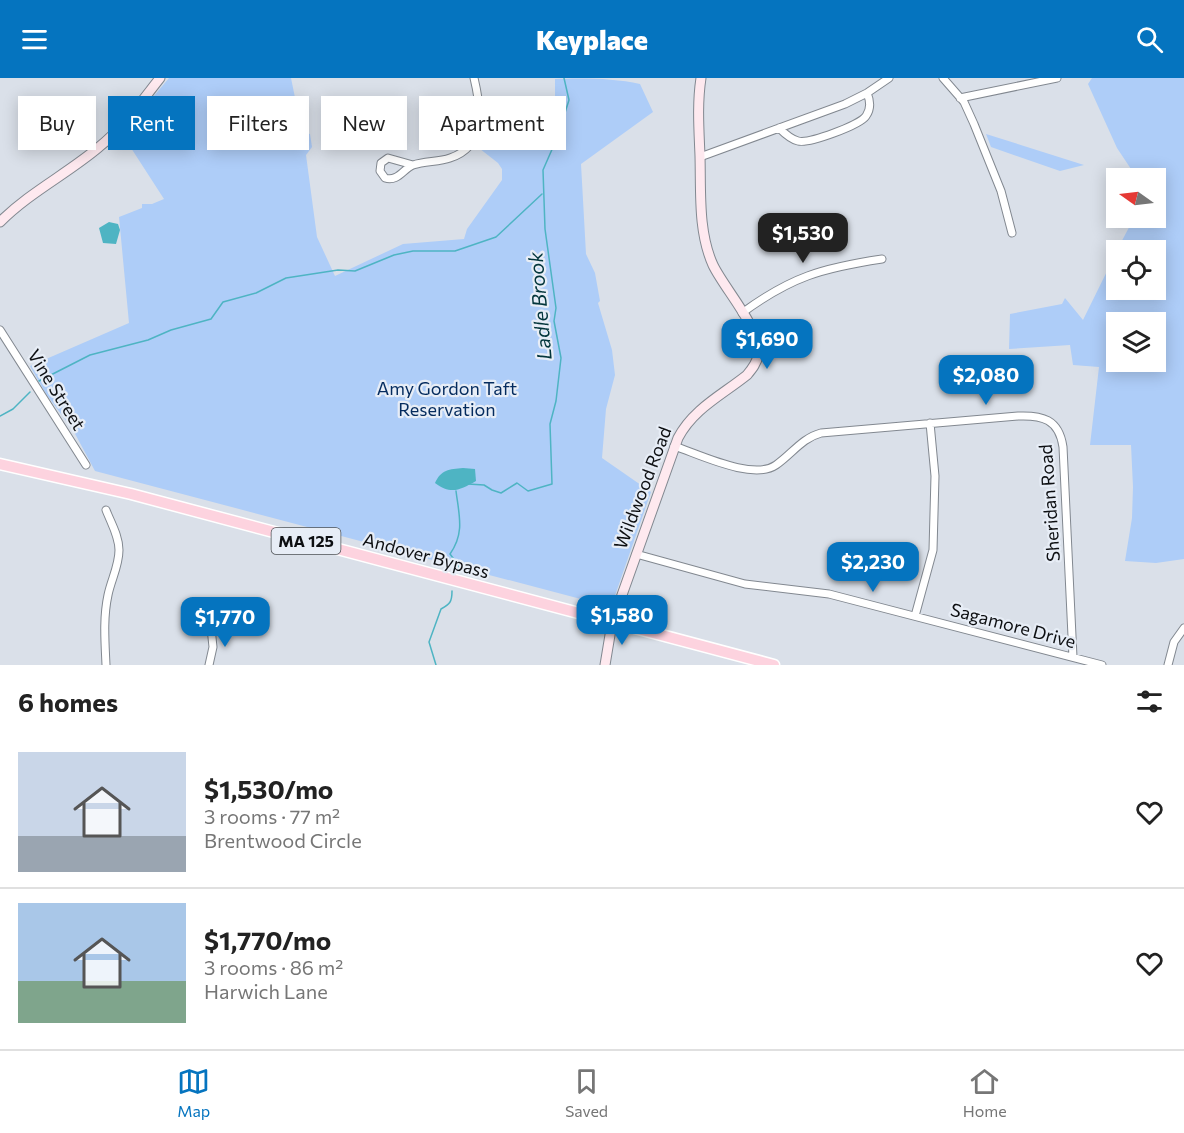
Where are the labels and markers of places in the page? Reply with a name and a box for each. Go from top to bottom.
pin: $1,530 [754,213,852,264]
pin: $1,690 [718,319,816,370]
pin: $2,080 [937,355,1035,406]
pin: $2,230 [824,542,922,593]
pin: $1,580 [573,595,671,646]
pin: $1,770 [176,597,274,648]

